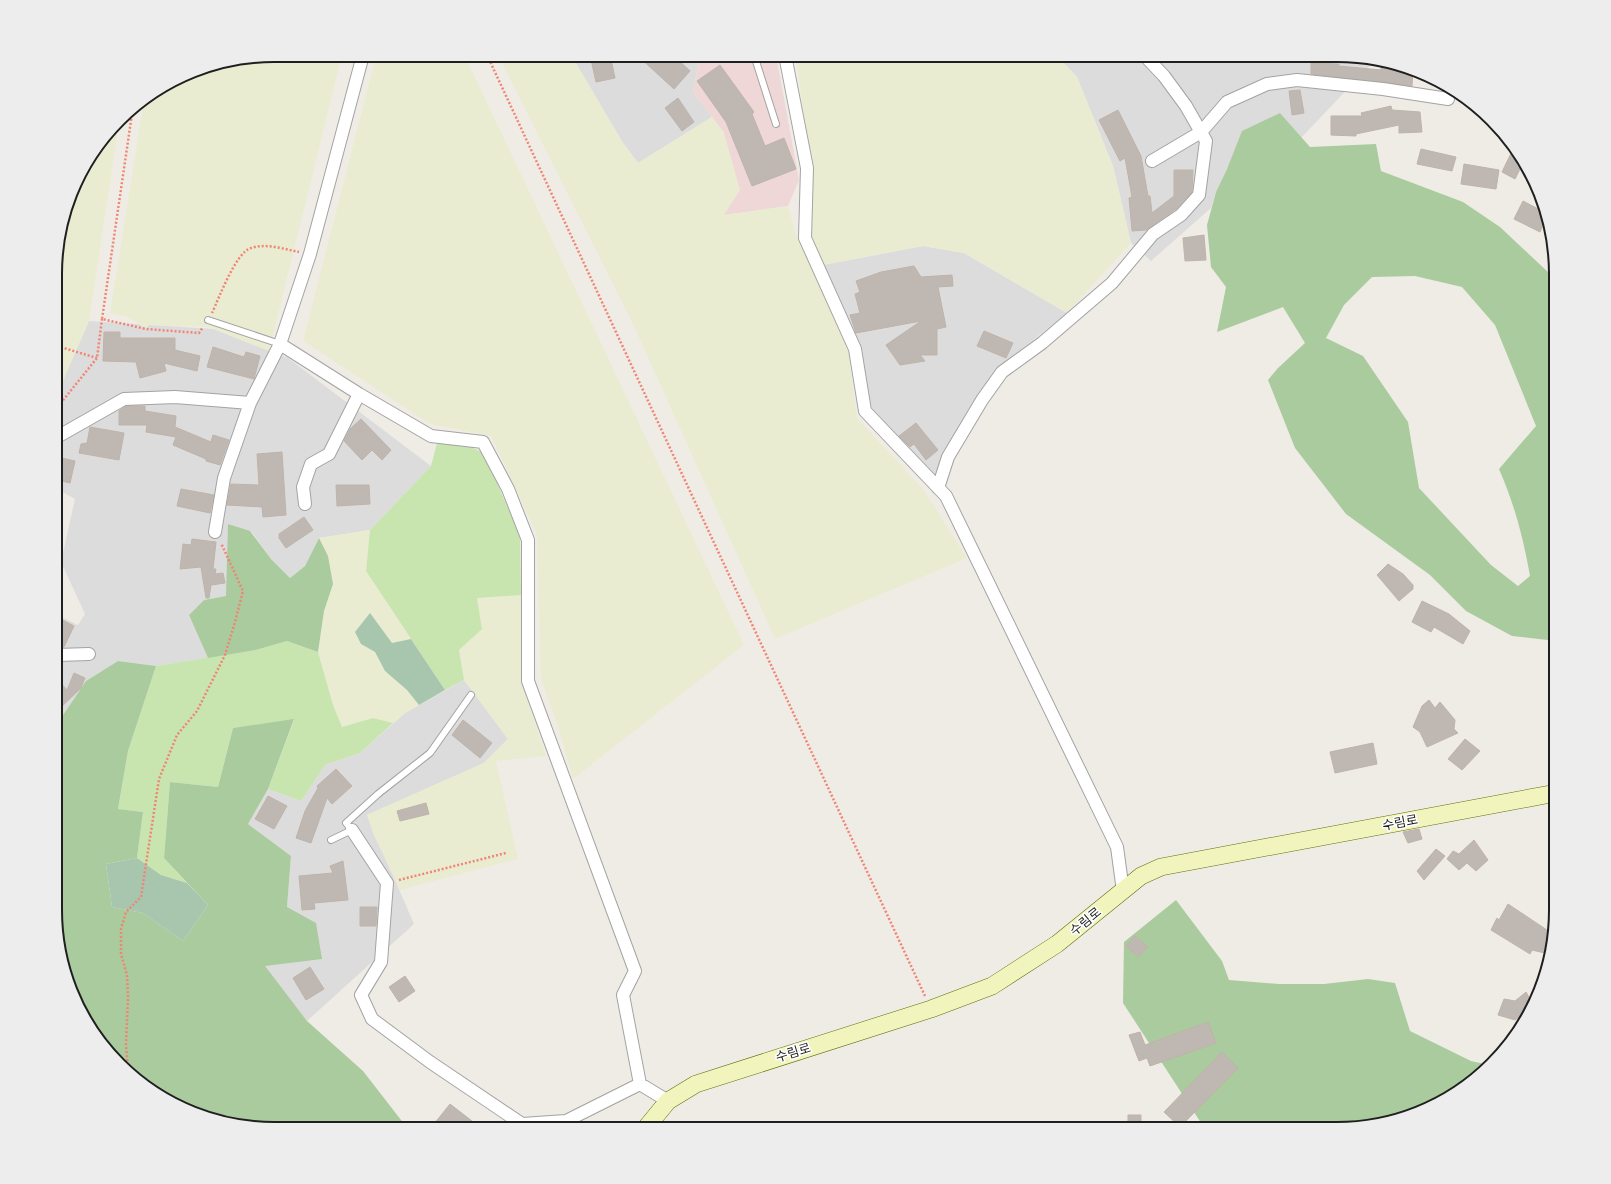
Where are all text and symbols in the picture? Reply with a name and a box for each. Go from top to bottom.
street label: 수림로 [1381,811,1419,833]
street label: 수림로 [1066,903,1104,939]
street label: 수림로 [773,1039,813,1065]

